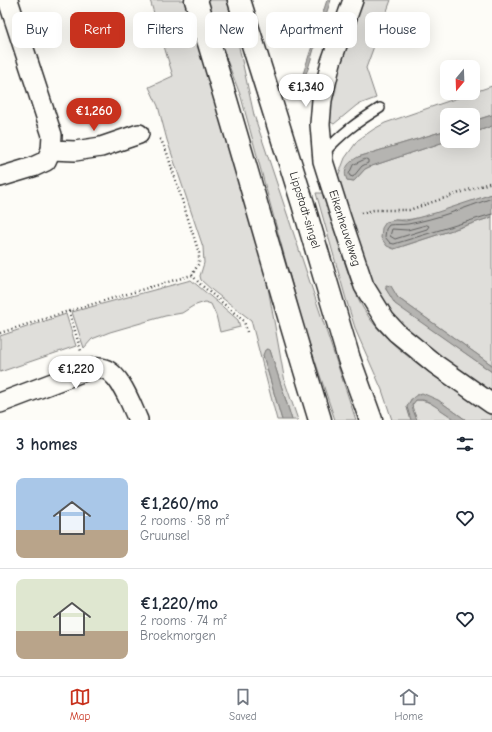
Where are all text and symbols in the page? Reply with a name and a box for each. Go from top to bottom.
chip: Buy [12,12,62,48]
chip: Rent [70,12,125,48]
chip: Filters [133,12,197,48]
chip: New [205,12,258,48]
chip: Apartment [266,12,357,48]
chip: House [365,12,430,48]
north arrow [440,60,480,100]
map controls [440,60,480,148]
pin: €1,340 [273,74,339,108]
text: €1,340 [288,79,324,94]
pin: €1,260 [61,98,127,132]
text: €1,260 [75,103,113,118]
button: layers [440,108,480,148]
street label: Lippstadt-singel [287,170,323,250]
street label: Eikenheuvelweg [326,188,364,268]
pin: €1,220 [43,356,109,390]
text: €1,220 [58,361,94,376]
icon: filters [454,433,476,455]
text: 3 homes [16,435,77,454]
icon: home [48,494,96,542]
text: €1,260/mo [140,494,219,513]
icon: heart [454,507,476,529]
text: 2 rooms · 58 m² [140,513,229,528]
text: Gruunsel [140,528,190,543]
text: €1,220/mo [140,594,218,613]
icon: home [48,595,96,643]
icon: heart [454,608,476,630]
text: 2 rooms · 74 m² [140,613,227,628]
text: Broekmorgen [140,628,216,643]
tab: Map [69,686,91,723]
tab: Saved [229,686,257,723]
tab: Home [395,686,423,723]

